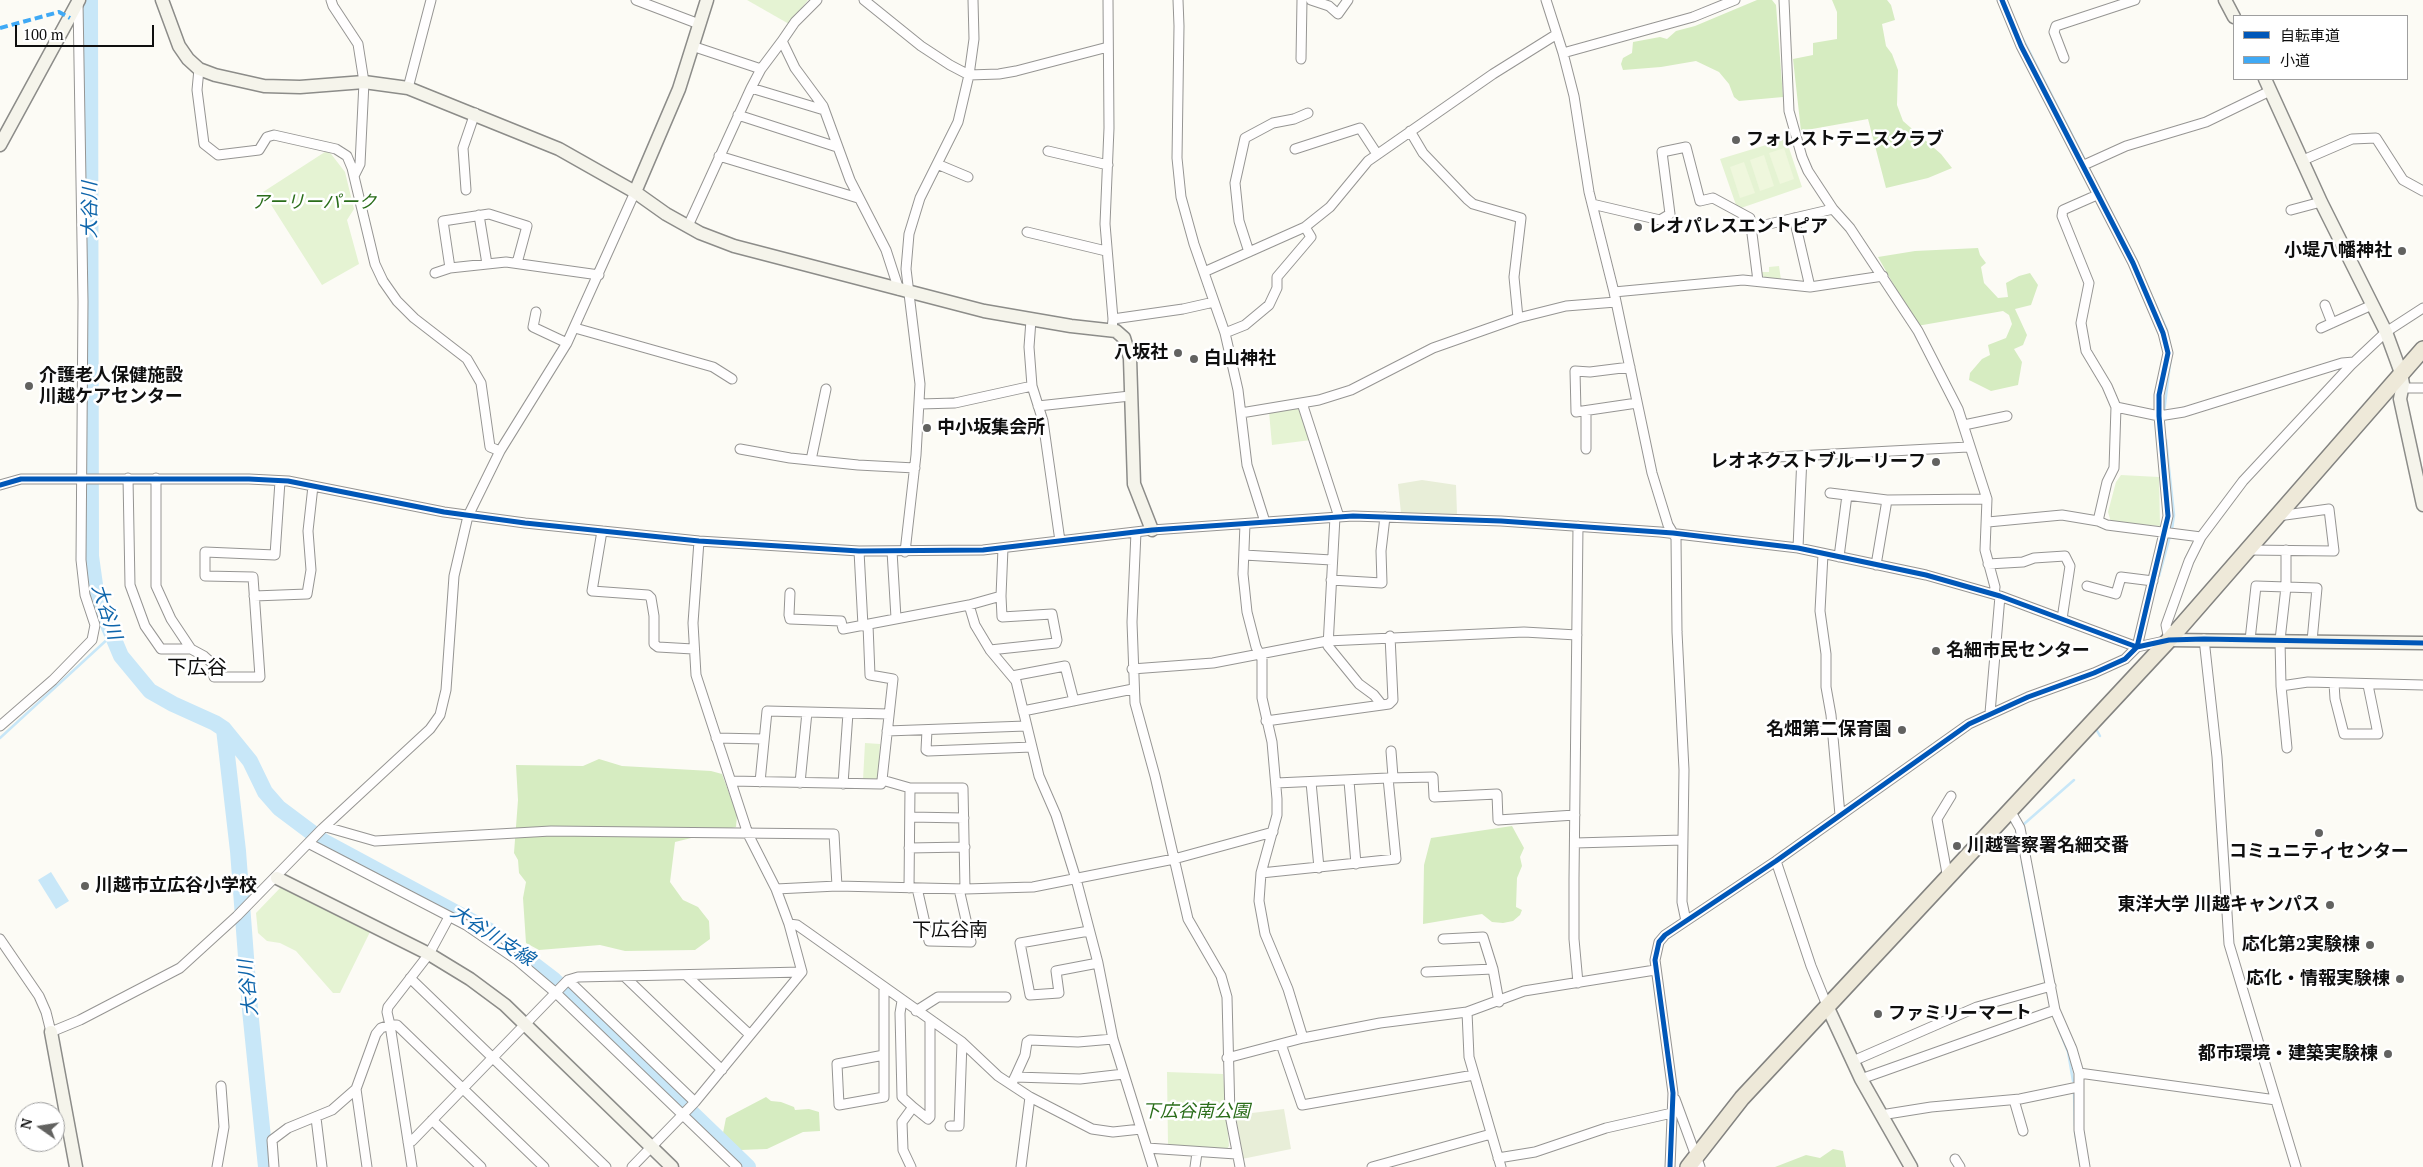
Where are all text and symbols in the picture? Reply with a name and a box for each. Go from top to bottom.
scale bar [18,15,156,47]
legend [2233,15,2408,80]
text: 100 m [23,24,64,44]
text: 自転車道 [2280,25,2340,45]
text: 小道 [2280,50,2310,70]
place label: フォレストテニスクラブ [1746,129,1944,151]
marker: フォレストテニスクラブ [1730,134,1742,146]
water label: 大谷川 [80,182,102,238]
park label: アーリーパーク [252,192,376,214]
place label: レオパレスエントピア [1648,216,1828,238]
marker: レオパレスエントピア [1632,221,1644,233]
place label: 小堤八幡神社 [2284,240,2392,262]
marker: 小堤八幡神社 [2396,245,2408,257]
place label: 八坂社 [1114,342,1168,364]
marker: 八坂社 [1172,347,1184,359]
place label: 白山神社 [1204,348,1276,370]
marker: 白山神社 [1188,353,1200,365]
place label: 介護老人保健施設 川越ケアセンター [39,365,183,408]
marker: 介護老人保健施設 川越ケアセンター [23,380,35,392]
place label: 中小坂集会所 [937,417,1045,439]
marker: 中小坂集会所 [921,422,933,434]
place label: レオネクストブルーリーフ [1710,451,1926,473]
marker: レオネクストブルーリーフ [1930,456,1942,468]
water label: 大谷川 [86,581,126,643]
place label: 名細市民センター [1946,640,2090,662]
marker: 名細市民センター [1930,645,1942,657]
district label: 下広谷 [167,656,227,680]
place label: 名畑第二保育園 [1766,719,1892,741]
marker: 名畑第二保育園 [1896,724,1908,736]
marker: コミュニティセンター [2313,827,2325,839]
place label: 川越警察署名細交番 [1967,835,2129,857]
marker: 川越警察署名細交番 [1951,840,1963,852]
place label: コミュニティセンター [2229,841,2409,863]
place label: 川越市立広谷小学校 [95,875,257,897]
marker: 川越市立広谷小学校 [79,880,91,892]
place label: 東洋大学 川越キャンパス [2117,894,2320,916]
marker: 東洋大学 川越キャンパス [2324,899,2336,911]
water label: 大谷川支線 [446,901,538,971]
district label: 下広谷南 [912,920,988,942]
place label: 応化第2実験棟 [2242,934,2360,956]
marker: 応化第2実験棟 [2364,939,2376,951]
water label: 大谷川 [235,958,263,1018]
place label: 応化・情報実験棟 [2246,968,2390,990]
marker: 応化・情報実験棟 [2394,973,2406,985]
place label: ファミリーマート [1888,1003,2032,1025]
marker: ファミリーマート [1872,1008,1884,1020]
place label: 都市環境・建築実験棟 [2198,1043,2378,1065]
marker: 都市環境・建築実験棟 [2382,1048,2394,1060]
park label: 下広谷南公園 [1142,1101,1250,1123]
north arrow [15,1102,65,1152]
text: N [15,1116,36,1131]

